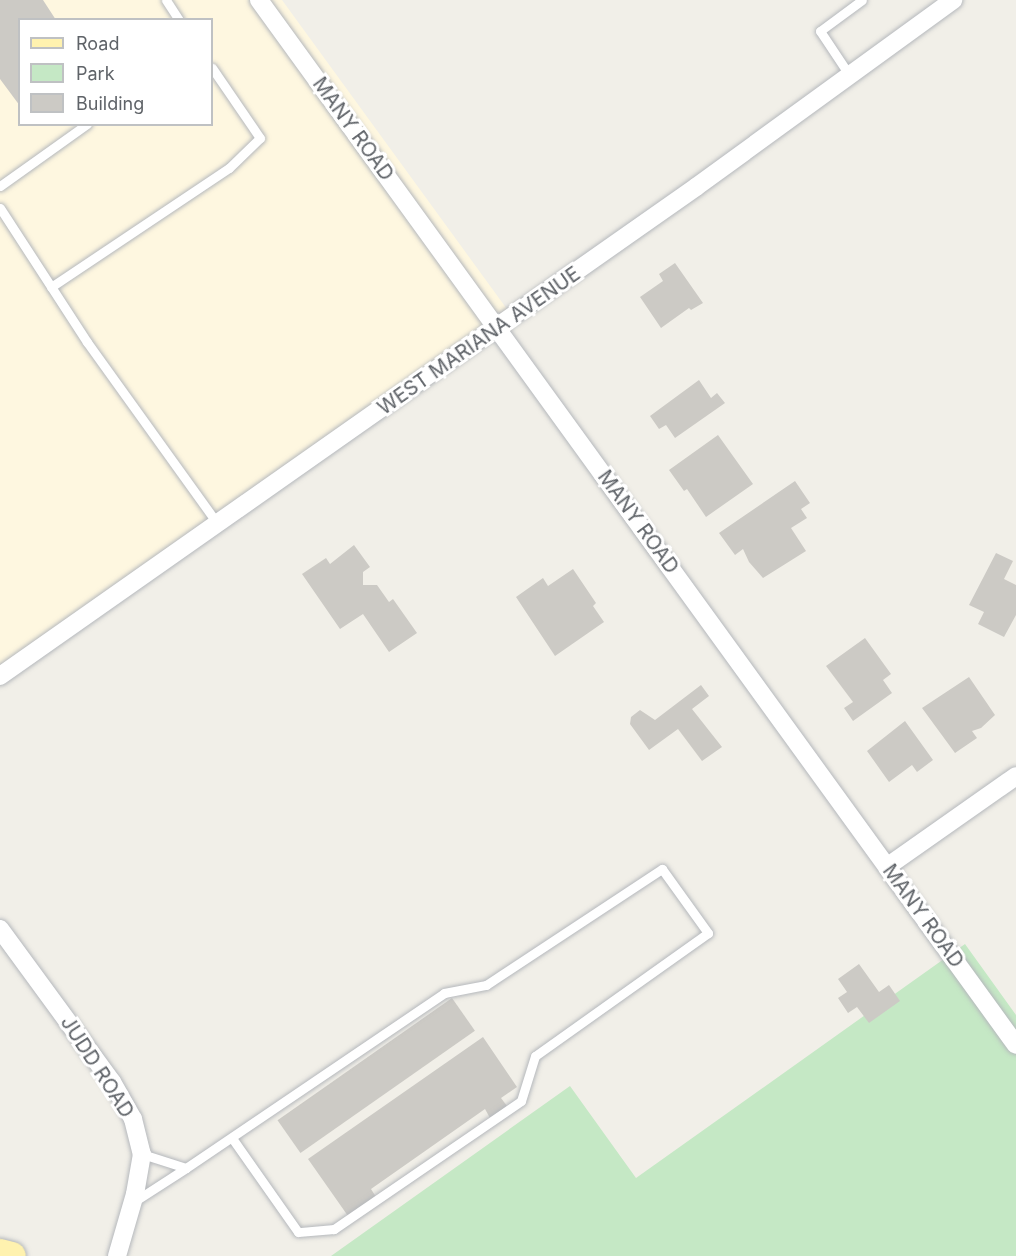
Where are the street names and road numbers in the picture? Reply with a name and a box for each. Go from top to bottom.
street label: MANY ROAD [307,73,399,185]
street label: WEST MARIANA AVENUE [373,262,585,420]
street label: MANY ROAD [592,466,684,578]
street label: MANY ROAD [877,860,969,972]
street label: JUDD ROAD [55,1012,139,1122]

